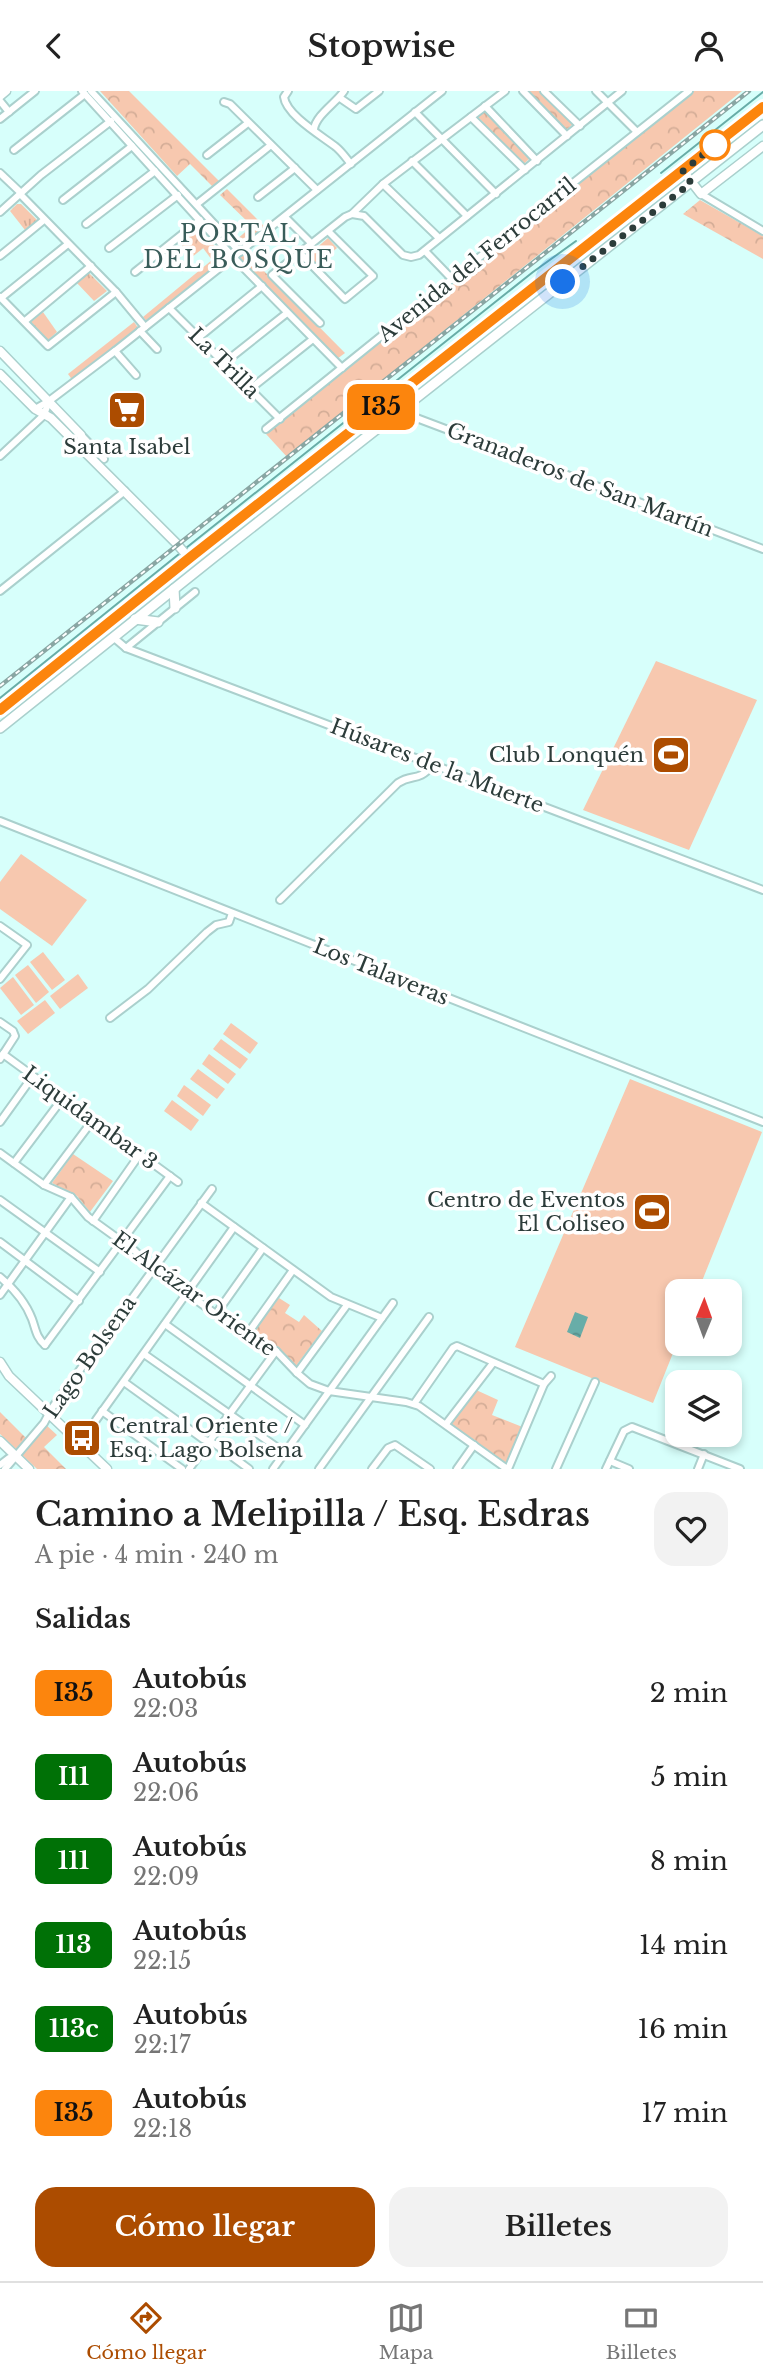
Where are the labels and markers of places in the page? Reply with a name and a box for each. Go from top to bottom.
unlabelled marker [700,130,730,160]
supermarket icon: Santa Isabel [106,389,148,431]
place label: Santa Isabel [63,434,191,460]
sports icon: Club Lonquén [650,734,692,776]
place label: Club Lonquén [489,742,644,768]
place label: Centro de Eventos El Coliseo [427,1187,625,1237]
sports icon: Centro de Eventos El Coliseo [631,1191,673,1233]
place label: Central Oriente / Esq. Lago Bolsena [109,1413,303,1463]
bus stop icon: Central Oriente / Esq. Lago Bolsena [61,1417,103,1459]

